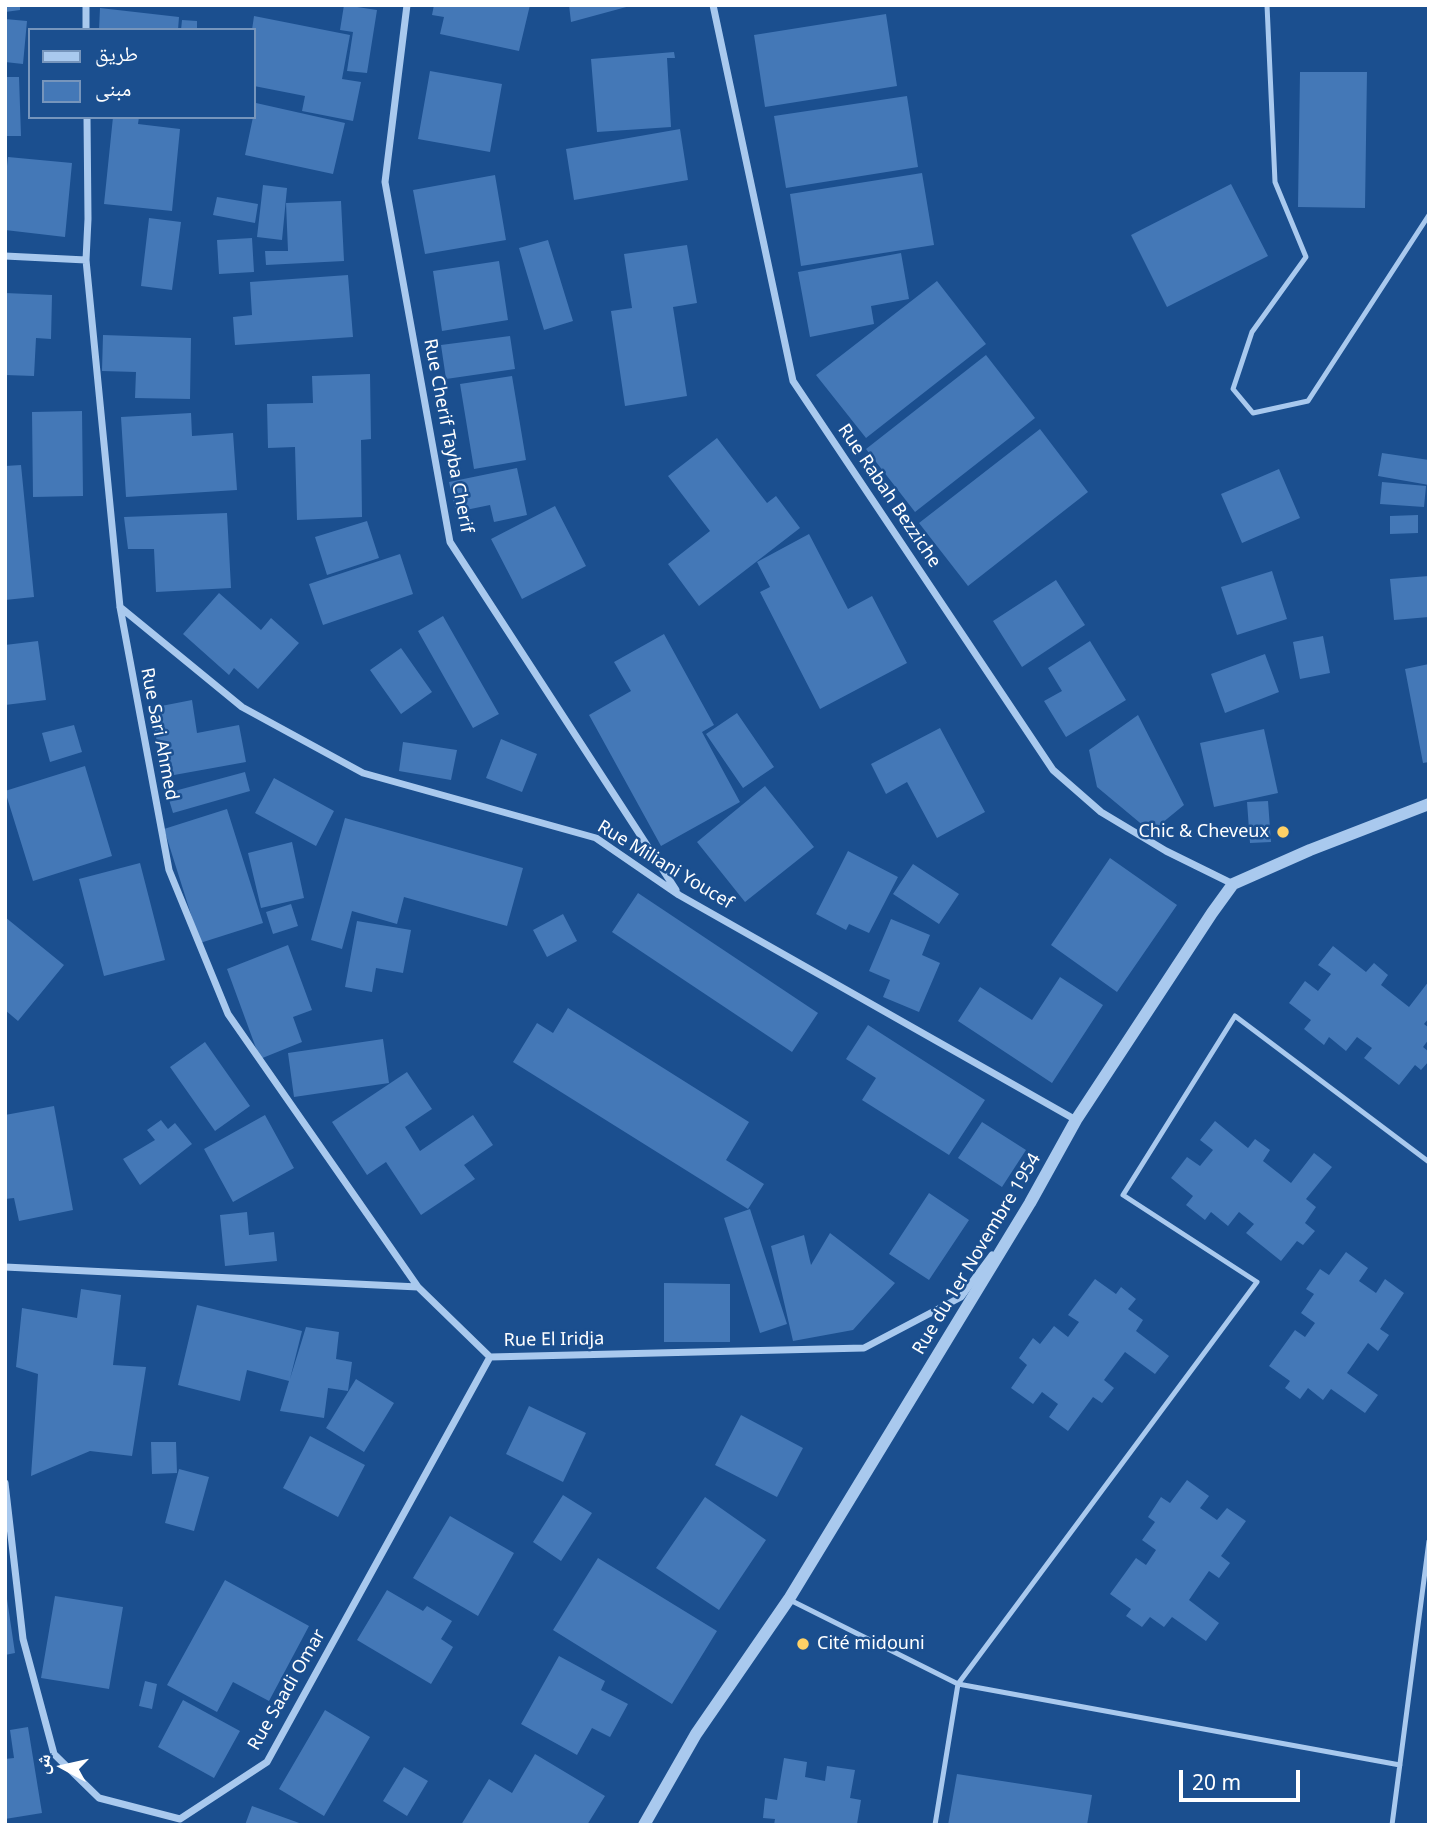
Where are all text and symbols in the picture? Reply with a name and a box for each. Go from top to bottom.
legend [28,28,256,119]
text: طريق [95,39,138,67]
text: مبنى [95,74,131,102]
street label: Rue Cherif Tayba Cherif [419,337,477,535]
street label: Rue Rabah Bezziche [833,420,945,572]
street label: Rue Sari Ahmed [136,666,182,802]
street label: Rue Miliani Youcef [593,816,737,914]
place label: Chic & Cheveux [1138,821,1269,843]
marker: Chic & Cheveux [1275,824,1291,840]
street label: Rue du 1er Novembre 1954 [908,1149,1046,1359]
street label: Rue El Iridja [504,1328,604,1352]
street label: Rue Saadi Omar [244,1626,330,1754]
place label: Cité midouni [817,1633,925,1655]
marker: Cité midouni [795,1636,811,1652]
north arrow [28,1732,98,1802]
text: ش [28,1752,56,1776]
scale bar [1182,1756,1303,1800]
text: 20 m [1192,1768,1241,1796]

